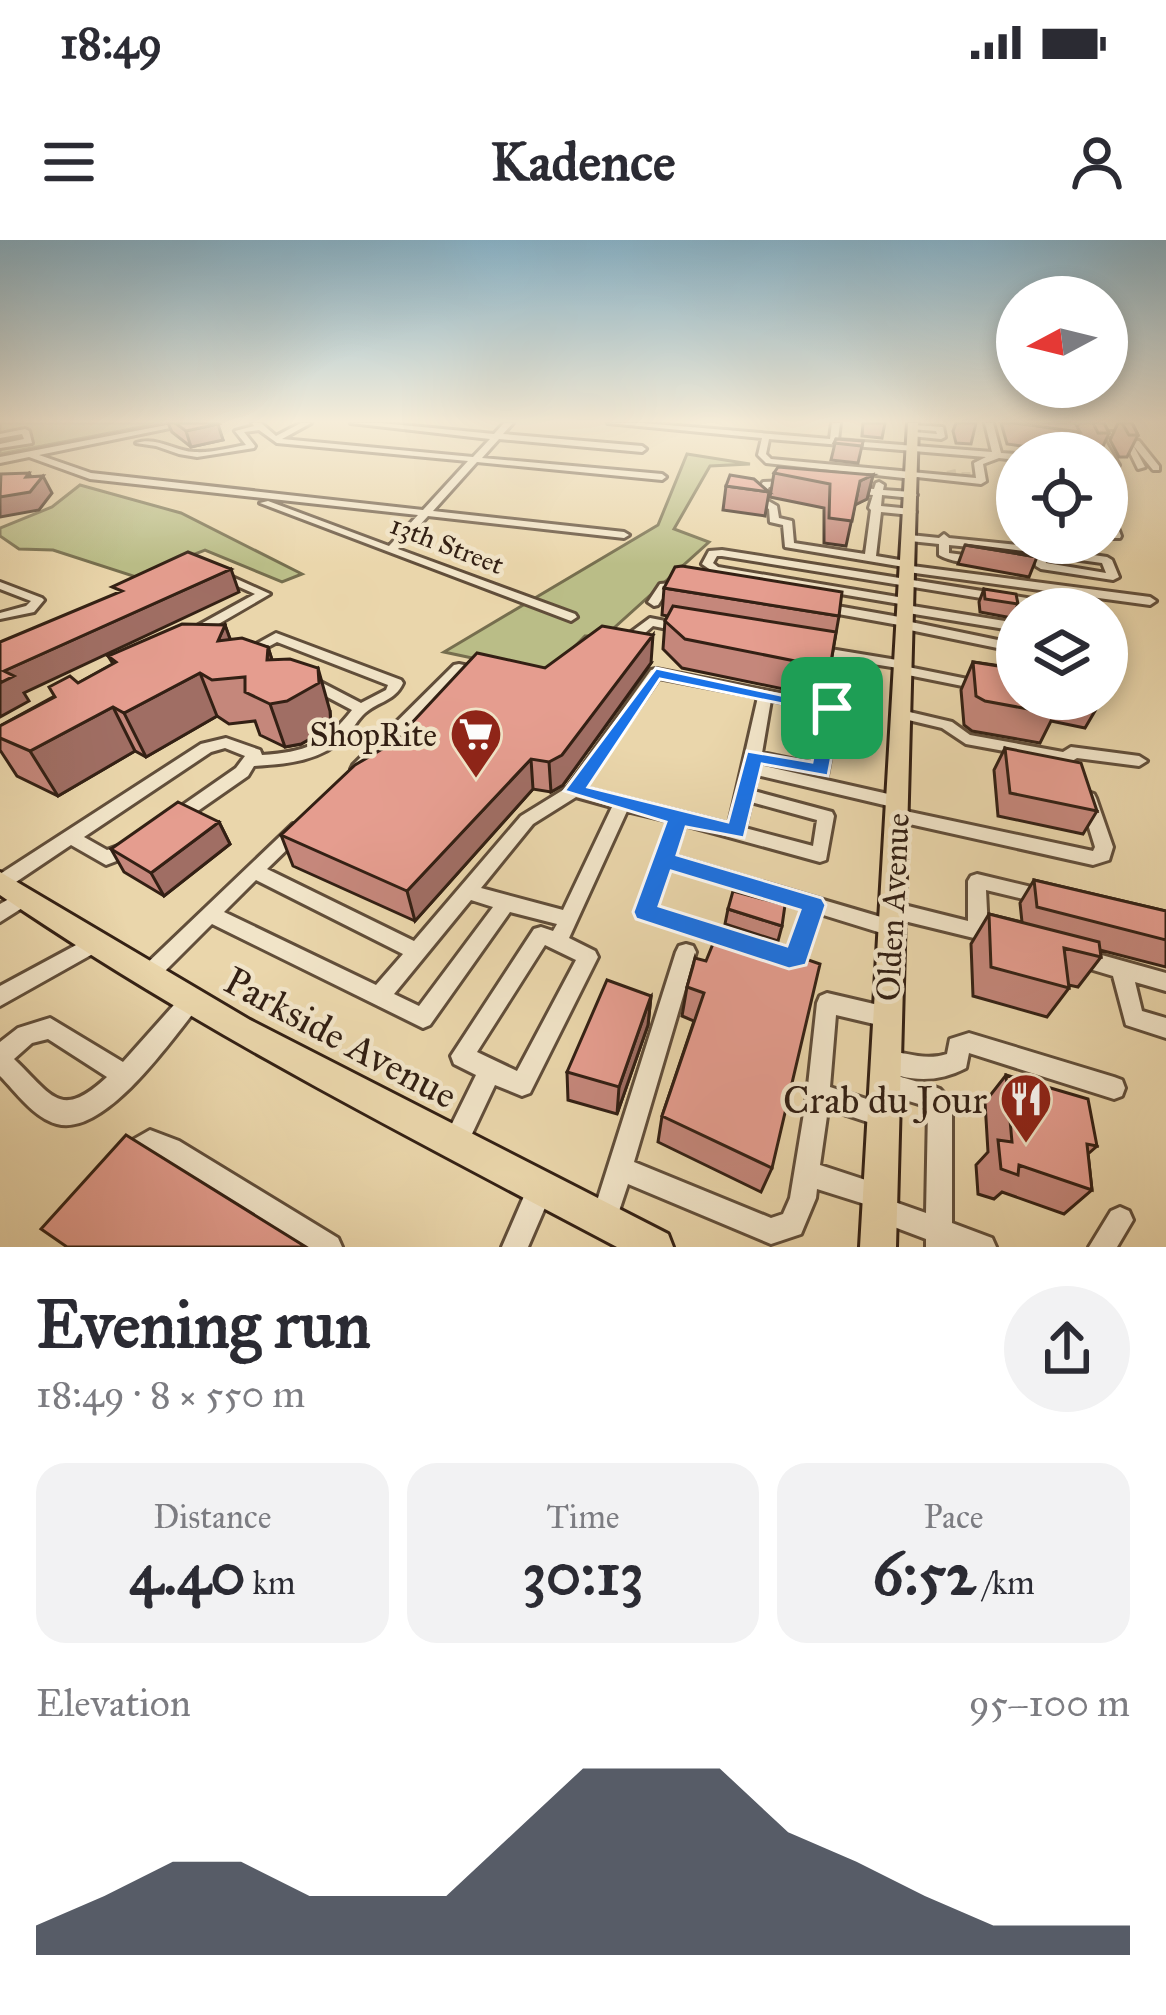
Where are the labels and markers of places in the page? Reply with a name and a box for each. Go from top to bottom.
pin [781,657,883,759]
supermarket icon: ShopRite [448,706,504,780]
place label: ShopRite [309,715,437,755]
restaurant icon: Crab du Jour [998,1071,1054,1145]
place label: Crab du Jour [783,1076,987,1124]

